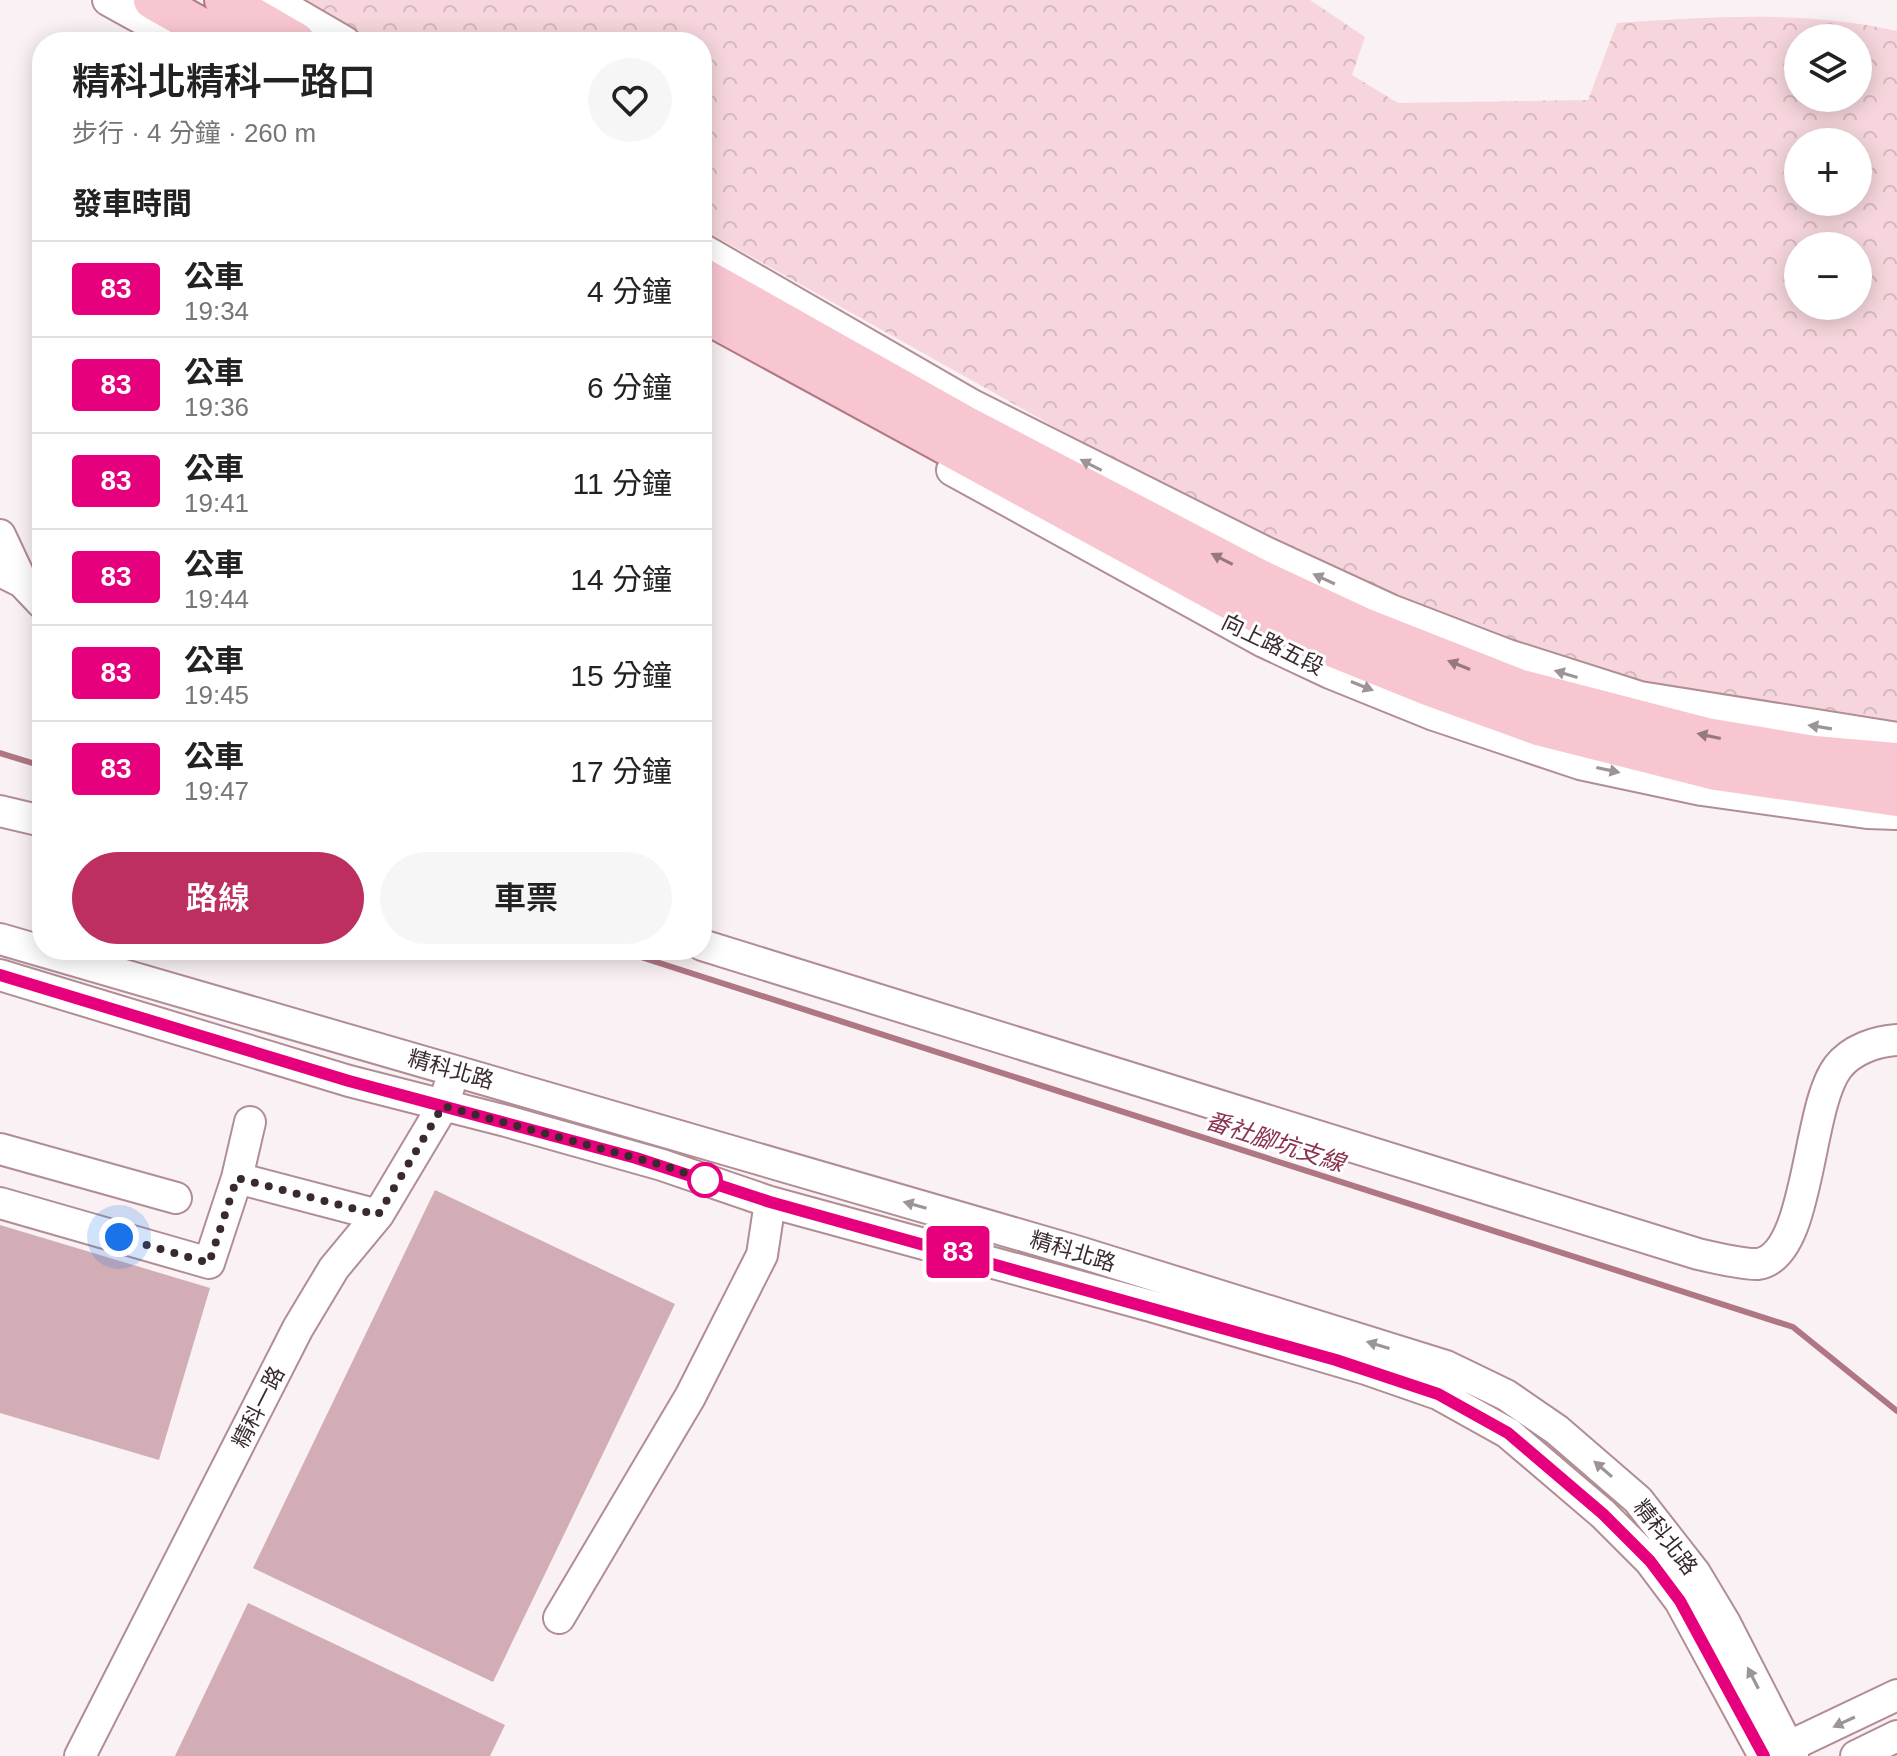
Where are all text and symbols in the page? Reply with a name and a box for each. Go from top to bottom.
map controls [1784,24,1872,320]
button: layers [1784,24,1872,112]
button: heart [588,58,672,142]
text: 精科北精科一路口 [72,61,376,103]
text: 步行 · 4 分鐘 · 260 m [72,118,316,148]
button: + [1784,128,1872,216]
text: 發車時間 [72,187,192,220]
button: − [1784,232,1872,320]
text: 公車 [184,260,244,293]
text: 83 [100,273,132,304]
text: 4 分鐘 [587,275,672,308]
text: 19:34 [184,296,249,326]
text: 公車 [184,356,244,389]
text: 83 [100,369,132,400]
text: 6 分鐘 [587,371,672,404]
text: 19:36 [184,392,249,422]
text: 公車 [184,452,244,485]
one-way arrow [1079,458,1102,471]
text: 83 [100,465,132,496]
text: 11 分鐘 [573,467,672,500]
text: 19:41 [184,488,249,518]
text: 公車 [184,548,244,581]
one-way arrow [1210,553,1233,566]
text: 83 [100,561,132,592]
text: 14 分鐘 [570,563,672,596]
one-way arrow [1312,572,1336,586]
text: 19:44 [184,584,249,614]
street label: 向上路五段 [1218,609,1328,680]
text: 公車 [184,644,244,677]
text: 83 [100,657,132,688]
one-way arrow [1447,658,1471,671]
text: 15 分鐘 [570,659,672,692]
one-way arrow [1554,667,1578,680]
one-way arrow [1350,679,1374,692]
text: 19:45 [184,680,249,710]
one-way arrow [1807,720,1832,733]
one-way arrow [1696,730,1721,742]
text: 公車 [184,740,244,773]
text: 83 [100,753,132,784]
text: 17 分鐘 [570,755,672,788]
one-way arrow [1595,764,1620,777]
text: 19:47 [184,776,249,806]
button: 路線 [72,852,364,944]
button: 車票 [380,852,672,944]
street label: 精科北路 [405,1045,497,1094]
water label: 番社腳坑支線 [1203,1106,1351,1178]
unlabelled marker [688,1163,722,1197]
one-way arrow [902,1198,926,1211]
your location [99,1217,139,1257]
line badge: 83 [922,1226,994,1278]
street label: 精科北路 [1027,1227,1119,1276]
text: 83 [942,1236,974,1267]
one-way arrow [1366,1338,1390,1351]
street label: 精科一路 [227,1362,290,1452]
one-way arrow [1594,1460,1613,1478]
street label: 精科北路 [1629,1495,1703,1580]
one-way arrow [1747,1667,1760,1690]
one-way arrow [1832,1715,1855,1729]

